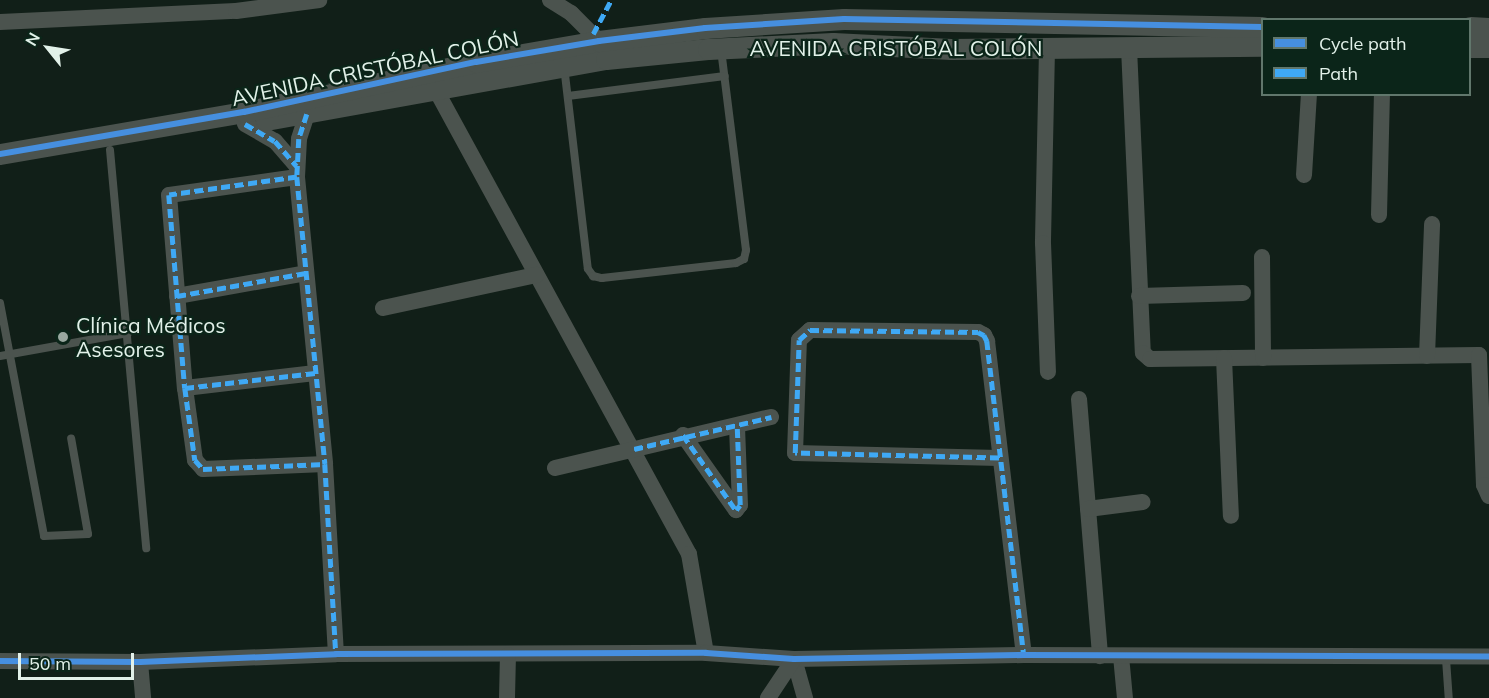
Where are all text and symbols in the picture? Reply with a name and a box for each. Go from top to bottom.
north arrow [18,18,78,78]
legend [1261,18,1471,96]
street label: AVENIDA CRISTÓBAL COLÓN [229,25,521,111]
text: N [21,29,44,49]
text: Cycle path [1319,32,1406,55]
street label: AVENIDA CRISTÓBAL COLÓN [749,35,1043,61]
text: Path [1319,62,1358,85]
place label: Clínica Médicos Asesores [76,312,226,362]
marker: Clínica Médicos Asesores [54,328,72,346]
scale bar [21,641,136,679]
text: 50 m [29,652,71,675]

